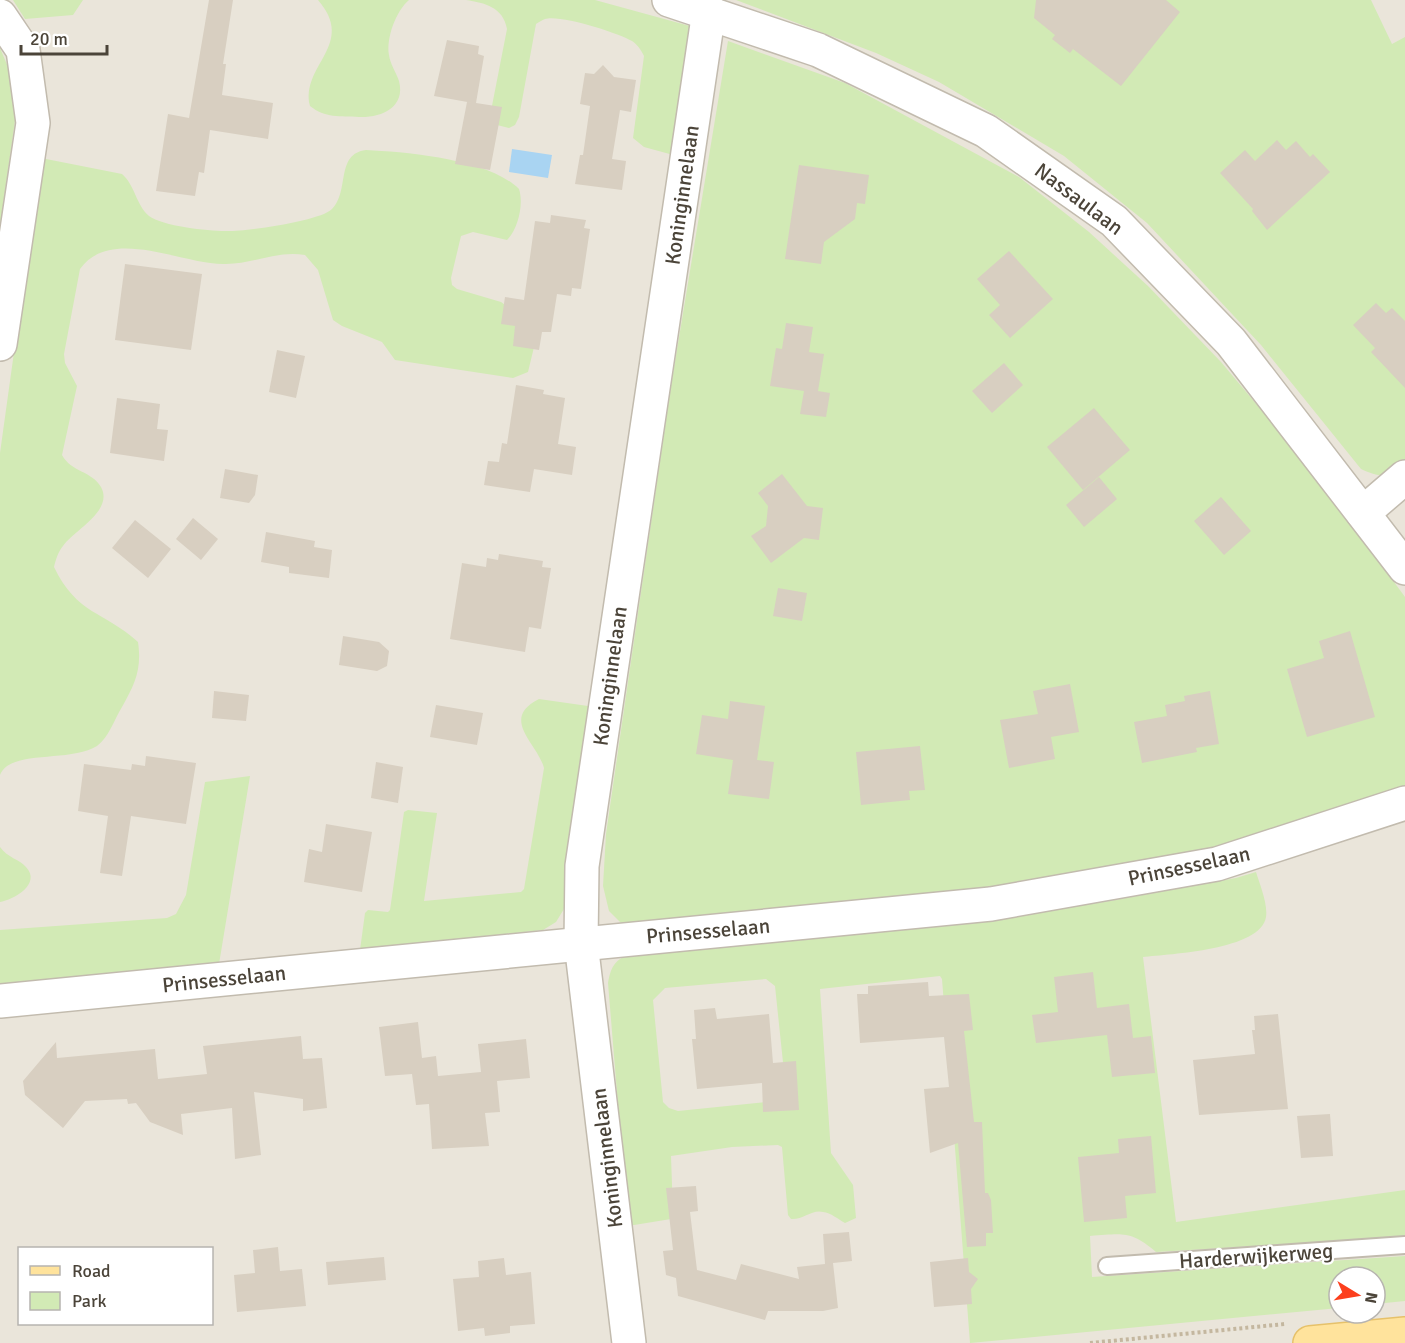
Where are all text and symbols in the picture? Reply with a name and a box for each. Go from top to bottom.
scale bar [21,18,106,56]
text: 20 m [30,28,68,50]
street label: Koninginnelaan [659,123,705,267]
street label: Nassaulaan [1029,157,1129,241]
street label: Koninginnelaan [587,604,633,748]
street label: Prinsesselaan [1125,840,1253,892]
street label: Prinsesselaan [645,913,771,949]
street label: Prinsesselaan [161,960,287,998]
street label: Koninginnelaan [586,1087,628,1229]
street label: Harderwijkerweg [1178,1238,1334,1274]
legend [18,1247,213,1325]
text: Road [72,1260,111,1282]
north arrow [1327,1265,1387,1325]
text: Park [72,1290,107,1312]
text: N [1360,1290,1382,1305]

